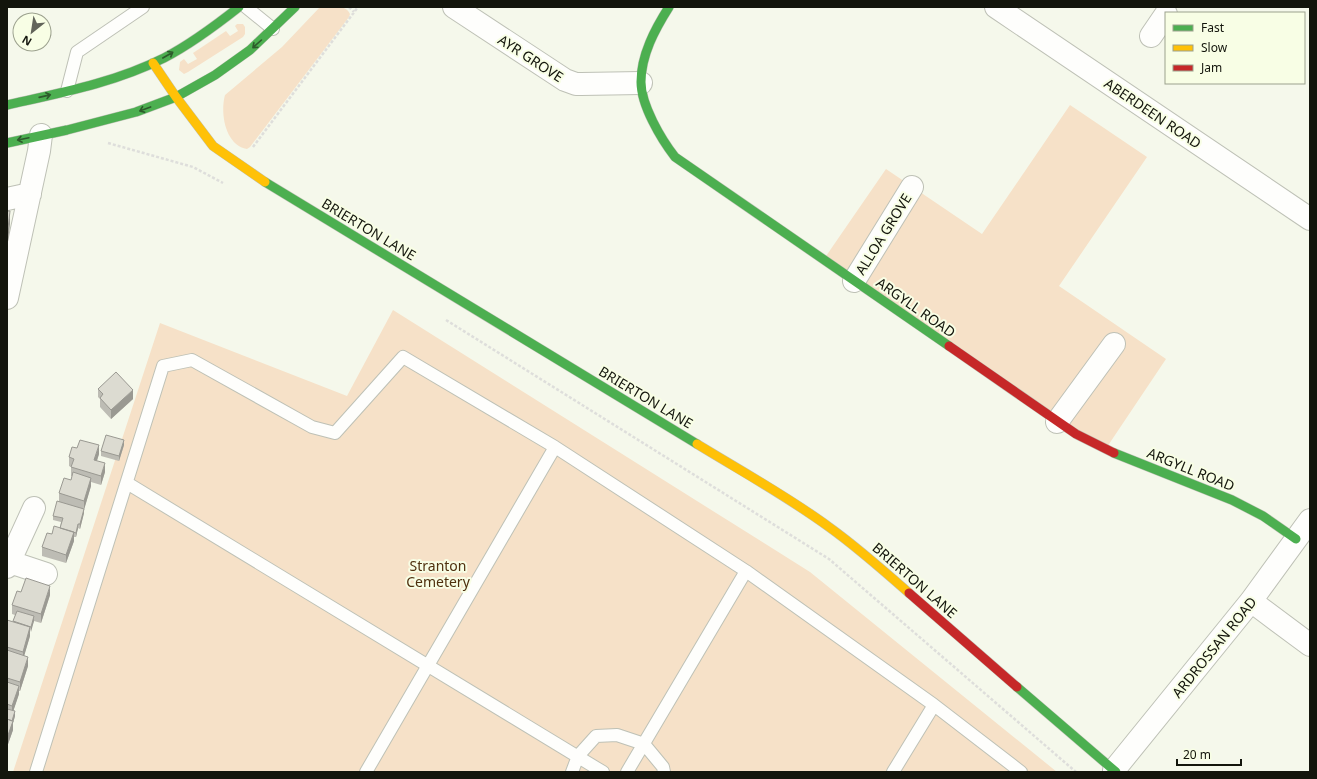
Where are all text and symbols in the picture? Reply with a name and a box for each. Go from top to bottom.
north arrow [12,12,52,52]
legend [1165,12,1305,84]
text: Fast [1201,19,1225,36]
street label: AYR GROVE [495,30,567,86]
text: N [19,32,34,50]
one-way arrow [252,39,262,49]
text: Slow [1201,39,1228,56]
one-way arrow [162,51,174,59]
text: Jam [1200,59,1222,76]
street label: ABERDEEN ROAD [1101,73,1205,153]
one-way arrow [38,92,51,100]
one-way arrow [139,105,151,113]
one-way arrow [17,136,30,144]
street label: ALLOA GROVE [850,190,916,278]
street label: BRIERTON LANE [318,193,420,265]
street label: ARGYLL ROAD [873,273,959,341]
street label: BRIERTON LANE [595,361,697,433]
street label: ARGYLL ROAD [1145,443,1237,495]
street label: BRIERTON LANE [869,538,961,622]
park label: Stranton Cemetery [406,556,471,591]
street label: ARDROSSAN ROAD [1167,593,1261,701]
scale bar [1177,741,1241,767]
text: 20 m [1183,746,1211,763]

